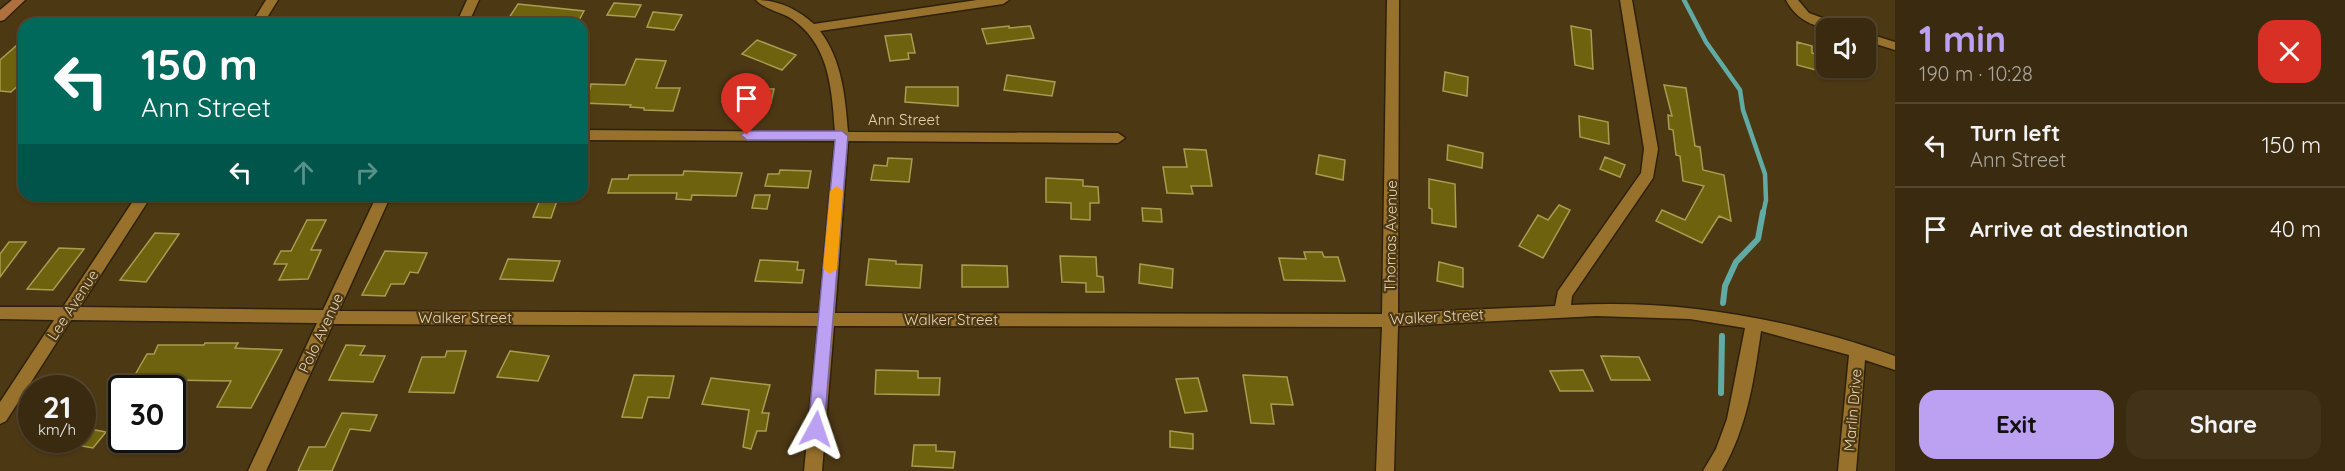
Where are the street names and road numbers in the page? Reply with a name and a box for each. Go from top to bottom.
street label: Ann Street [868,110,940,129]
street label: Thomas Avenue [1380,180,1401,292]
street label: Lee Avenue [43,266,102,344]
street label: Polo Avenue [294,290,347,376]
street label: Walker Street [1390,305,1484,328]
street label: Walker Street [418,308,512,327]
street label: Walker Street [904,310,998,329]
street label: Marlin Drive [1839,368,1866,452]

